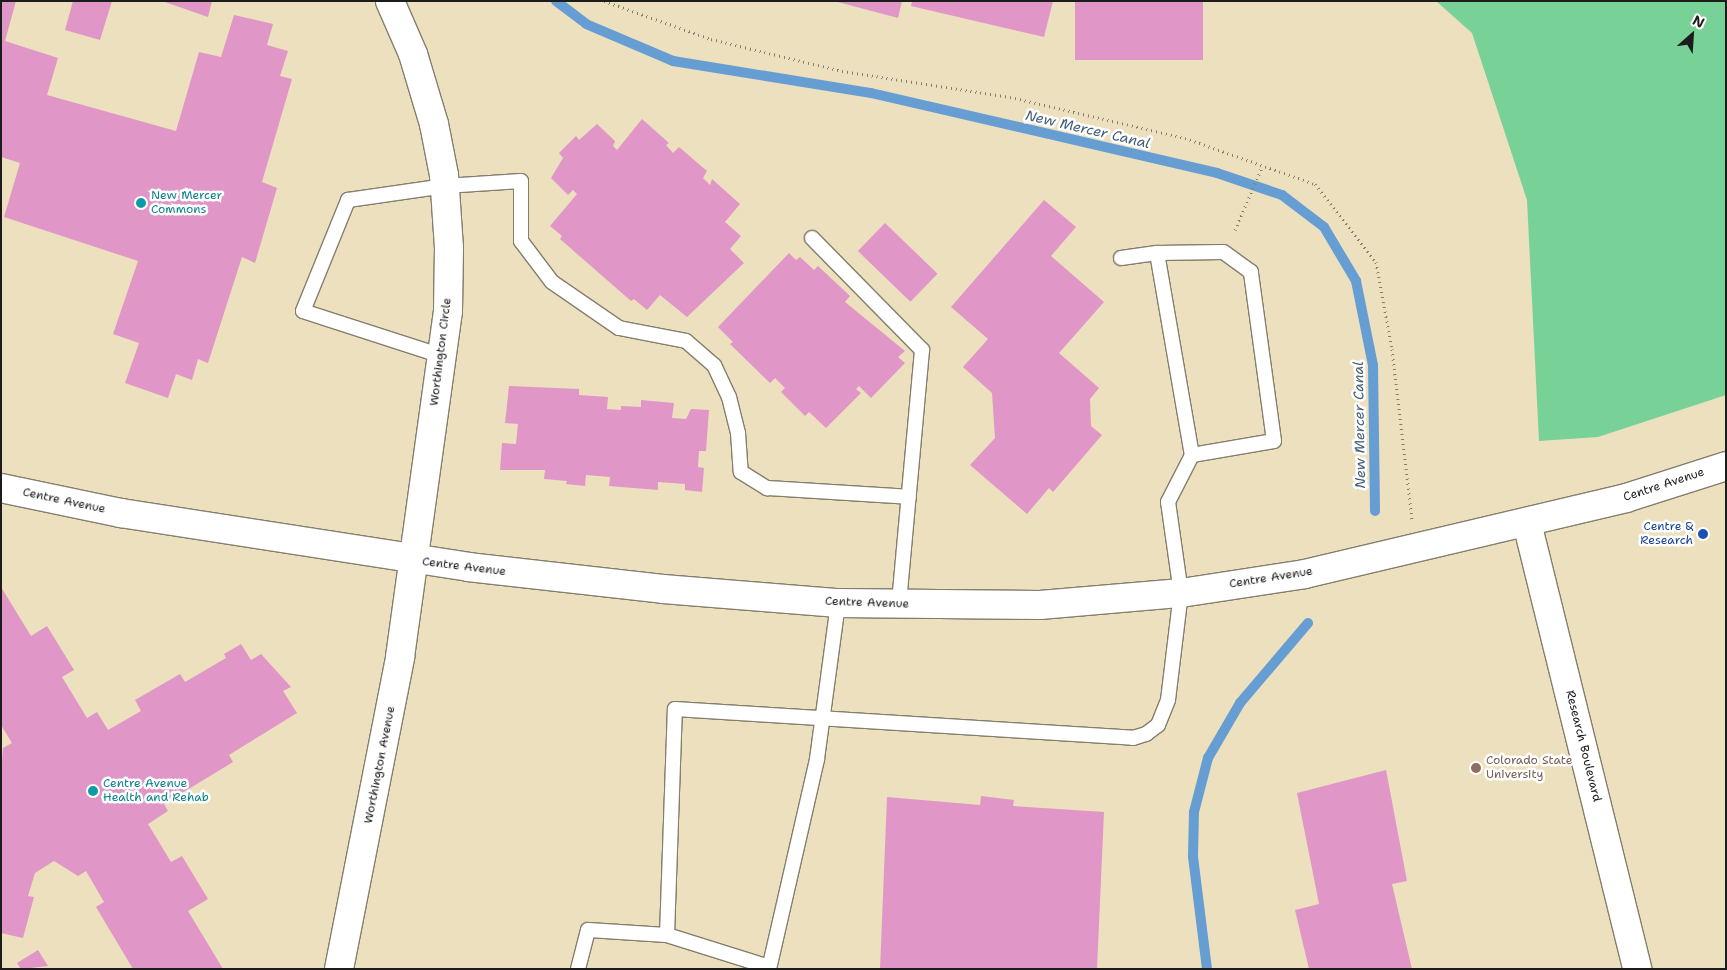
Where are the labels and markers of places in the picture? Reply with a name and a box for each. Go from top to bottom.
place label: New Mercer Commons [151,189,222,217]
marker: New Mercer Commons [135,197,147,209]
place label: Centre & Research [1640,520,1693,548]
marker: Centre & Research [1697,528,1709,540]
place label: Colorado State University [1486,754,1572,782]
marker: Colorado State University [1470,762,1482,774]
place label: Centre Avenue Health and Rehab [103,777,209,805]
marker: Centre Avenue Health and Rehab [87,785,99,797]

